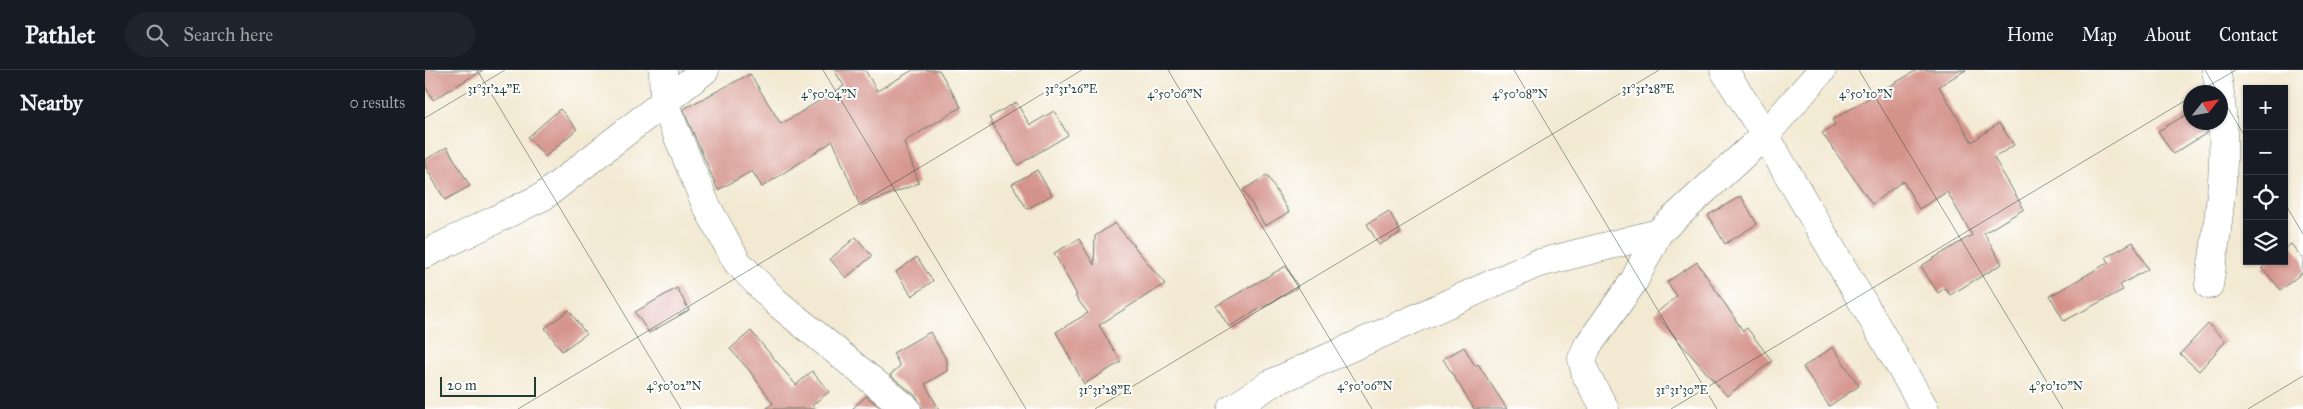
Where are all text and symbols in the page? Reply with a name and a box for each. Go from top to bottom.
search box [125,12,475,57]
text: Pathlet [25,20,95,50]
icon: search [143,21,171,49]
text: Search here [183,23,273,46]
text: Home [2007,24,2054,46]
text: Map [2082,24,2117,46]
text: About [2145,24,2191,46]
text: Contact [2219,24,2278,46]
text: 31°31'24"E [467,82,521,96]
text: 31°31'26"E [1045,82,1098,96]
text: 31°31'28"E [1622,82,1675,96]
north arrow [2183,85,2228,130]
map controls [2243,85,2288,265]
button: + [2243,85,2288,130]
text: 4°50'04"N [801,87,857,101]
text: 4°50'06"N [1147,87,1203,101]
text: 4°50'08"N [1492,87,1548,101]
text: 4°50'10"N [1839,87,1893,101]
text: Nearby [20,90,83,116]
text: 0 results [350,93,405,112]
button: − [2243,130,2288,175]
button: locate [2243,175,2288,220]
button: layers [2243,220,2288,265]
scale bar [440,374,536,397]
text: 20 m [447,377,477,394]
text: 4°50'02"N [646,379,702,393]
text: 4°50'06"N [1337,379,1393,393]
text: 4°50'10"N [2029,379,2083,393]
text: 31°31'28"E [1079,383,1132,397]
text: 31°31'30"E [1656,383,1709,397]

